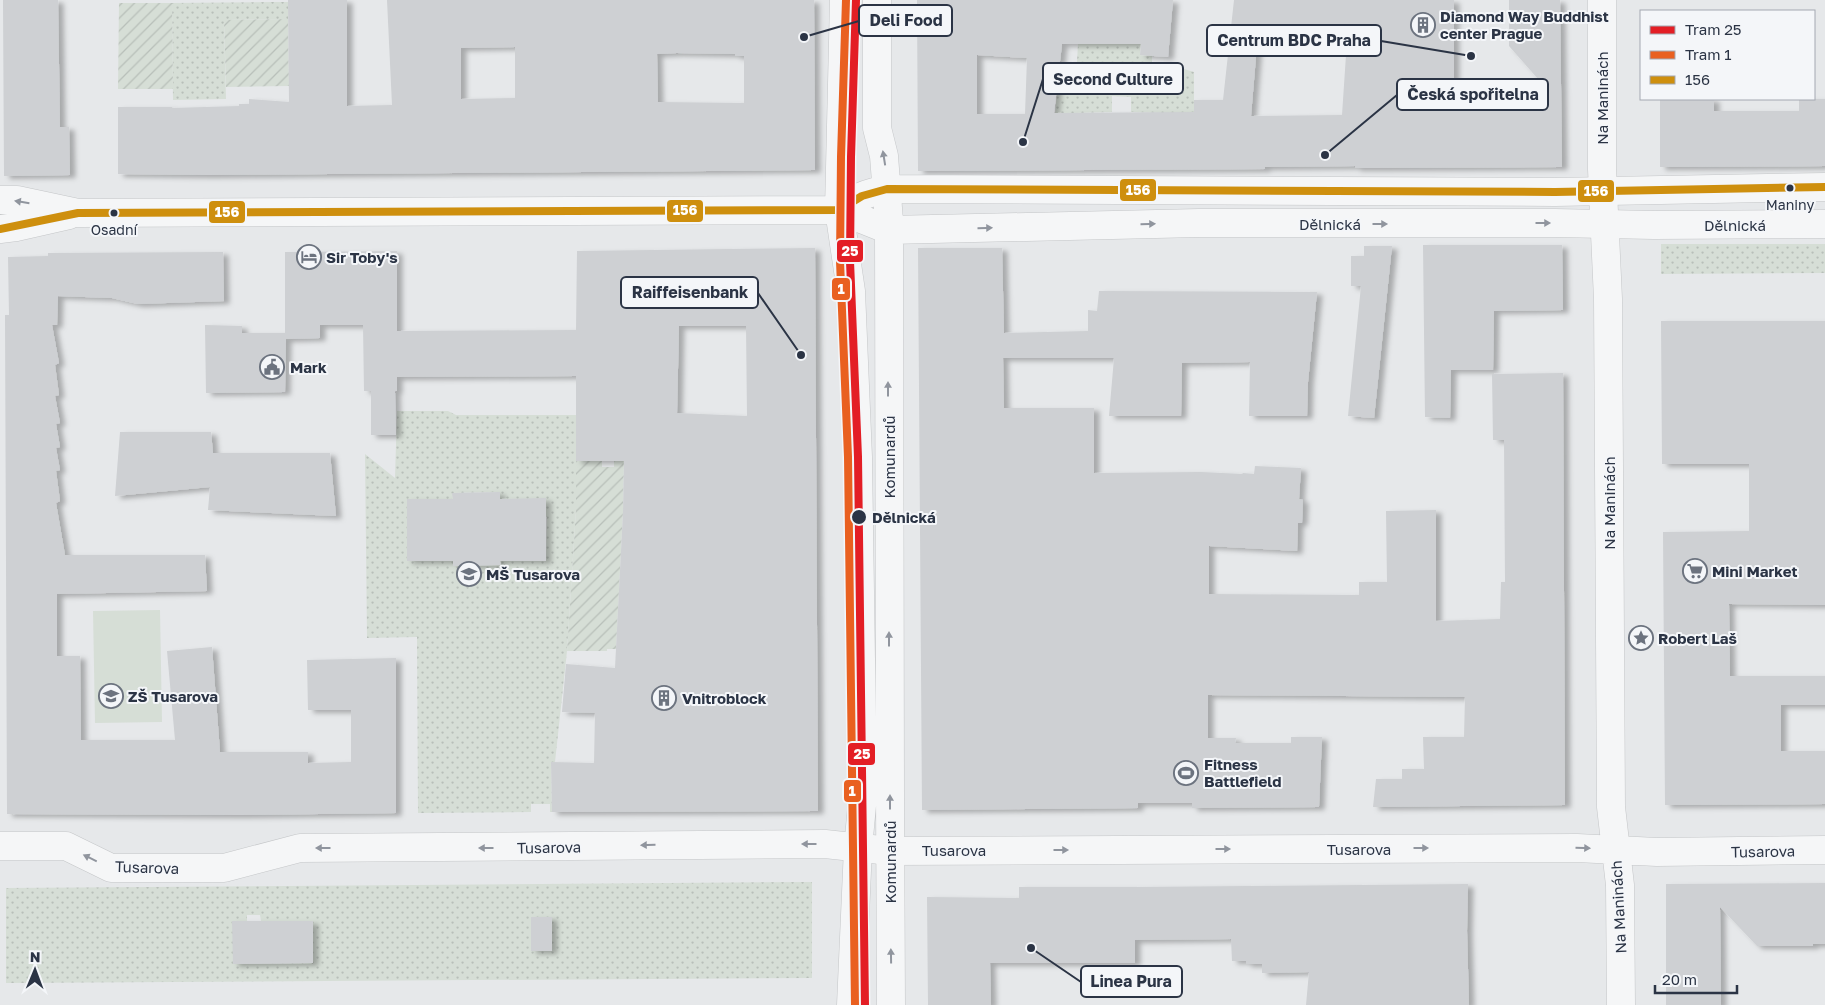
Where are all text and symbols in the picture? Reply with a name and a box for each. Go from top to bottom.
callout: Deli Food [859,5,952,36]
place label: Diamond Way Buddhist center Prague [1440,7,1609,42]
text: Deli Food [869,10,943,30]
legend [1640,10,1815,100]
building icon: Diamond Way Buddhist center Prague [1410,12,1436,38]
text: Tram 25 [1685,20,1742,38]
callout: Centrum BDC Praha [1207,25,1381,56]
text: Centrum BDC Praha [1217,30,1371,50]
text: Tram 1 [1685,45,1731,63]
street label: Na Maninách [1593,51,1611,145]
callout: Second Culture [1043,63,1183,94]
text: Second Culture [1053,69,1173,89]
text: 156 [1685,70,1710,88]
callout: Česká spořitelna [1397,79,1548,110]
text: Česká spořitelna [1407,84,1539,104]
one-way arrow [880,150,888,166]
line badge: 156 [1119,178,1157,202]
line badge: 156 [1577,179,1615,203]
text: 156 [1126,181,1150,198]
text: 156 [1584,182,1608,199]
marker: Maniny [1785,183,1795,193]
place label: Maniny [1766,196,1814,213]
one-way arrow [13,197,29,205]
line badge: 156 [666,199,704,223]
line badge: 156 [208,200,246,224]
text: 156 [673,201,697,218]
text: 156 [215,203,239,220]
marker: Osadní [109,208,119,218]
street label: Dělnická [1299,215,1361,233]
street label: Dělnická [1704,216,1766,234]
one-way arrow [1535,219,1551,227]
one-way arrow [1140,220,1156,228]
one-way arrow [1373,220,1389,228]
place label: Osadní [91,221,139,238]
one-way arrow [978,224,994,232]
line badge: 25 [836,239,864,263]
text: 25 [841,242,859,259]
hotel icon: Sir Toby's [296,244,322,270]
place label: Sir Toby's [326,248,398,266]
callout: Raiffeisenbank [621,277,758,308]
line badge: 1 [831,277,851,301]
text: 1 [837,280,845,297]
text: Raiffeisenbank [632,282,749,302]
public building icon: Mark [259,354,285,380]
place label: Mark [290,358,327,376]
one-way arrow [884,381,892,397]
street label: Komunardů [880,415,898,499]
street label: Na Maninách [1600,456,1618,550]
marker: Dělnická [850,508,868,526]
place label: Dělnická [872,508,936,526]
supermarket icon: Mini Market [1682,558,1708,584]
school or university icon: MŠ Tusarova [456,561,482,587]
place label: Mini Market [1712,562,1797,580]
place label: MŠ Tusarova [486,565,580,583]
place icon: Robert Laš [1628,625,1654,651]
place label: Robert Laš [1658,629,1737,647]
one-way arrow [885,631,893,647]
school or university icon: ZŠ Tusarova [98,683,124,709]
building icon: Vnitroblock [651,685,677,711]
place label: ZŠ Tusarova [128,687,218,705]
place label: Vnitroblock [682,689,767,707]
line badge: 25 [847,742,876,766]
text: 25 [853,745,871,762]
place label: Fitness Battlefield [1204,755,1281,790]
sports icon: Fitness Battlefield [1173,760,1199,786]
line badge: 1 [843,779,862,803]
text: 1 [848,782,856,799]
one-way arrow [886,794,894,810]
street label: Komunardů [881,820,899,904]
street label: Tusarova [517,837,581,857]
one-way arrow [801,840,817,848]
street label: Tusarova [1327,840,1391,858]
one-way arrow [640,841,656,849]
street label: Tusarova [922,841,986,859]
street label: Tusarova [1731,841,1795,861]
one-way arrow [315,844,331,852]
one-way arrow [478,844,494,852]
one-way arrow [1413,844,1429,852]
one-way arrow [1576,844,1592,852]
one-way arrow [1216,845,1232,853]
one-way arrow [1053,846,1069,854]
one-way arrow [83,853,97,861]
street label: Tusarova [115,857,179,877]
street label: Na Maninách [1607,860,1629,954]
north arrow [10,945,60,995]
text: N [30,948,41,965]
one-way arrow [887,948,895,964]
scale bar [1655,962,1738,994]
callout: Linea Pura [1081,966,1182,997]
text: 20 m [1662,970,1697,988]
text: Linea Pura [1090,971,1172,991]

